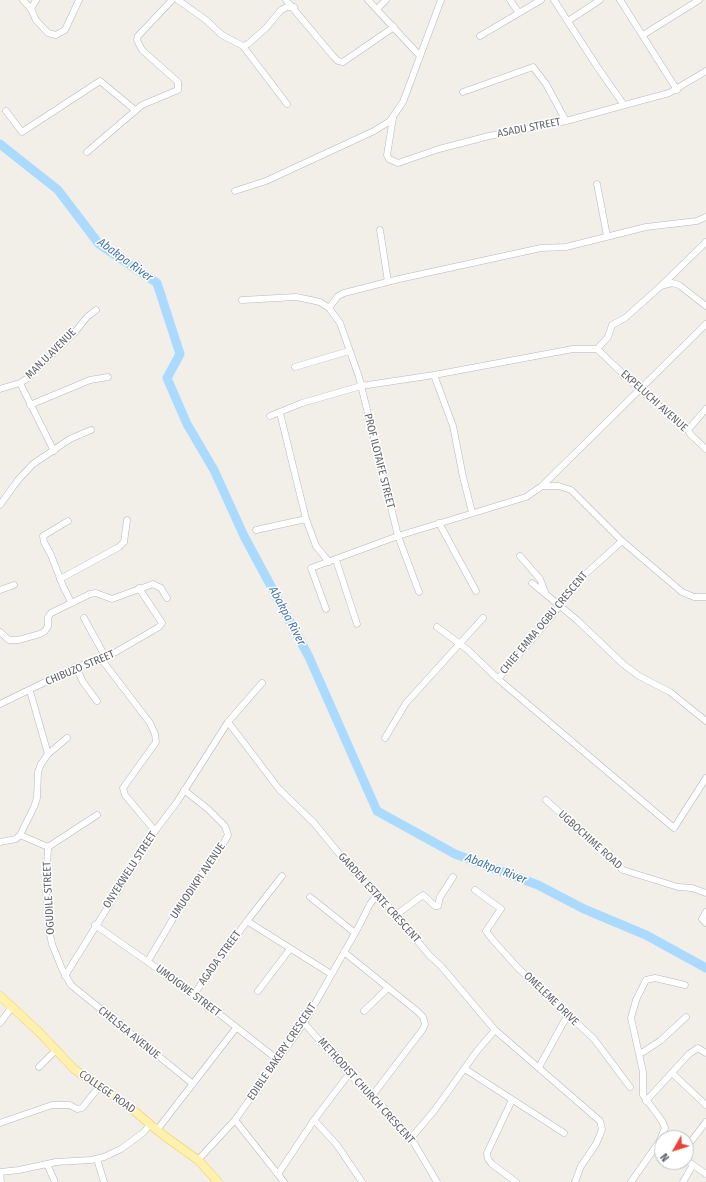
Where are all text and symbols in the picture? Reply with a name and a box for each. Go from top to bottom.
street label: ASADU STREET [496,115,562,141]
water label: Abakpa River [95,235,155,285]
street label: MAN.U.AVENUE [23,326,79,382]
street label: EKPELUCHI AVENUE [618,368,690,434]
street label: PROF ILOTAIFE STREET [361,412,397,510]
street label: CHIEF EMMA OGBU CRESCENT [497,569,591,677]
water label: Abakpa River [265,584,309,648]
street label: CHIBUZO STREET [44,648,116,688]
street label: UGBOCHIME ROAD [555,808,625,872]
street label: ONYEKWELU STREET [100,829,160,911]
street label: UMUODIKPI AVENUE [168,841,228,921]
street label: GARDEN ESTATE CRESCENT [335,850,423,946]
water label: Abakpa River [463,851,529,887]
street label: OGUDILE STREET [40,861,58,935]
street label: AGADA STREET [196,928,244,988]
street label: UMOIGWE STREET [153,962,223,1020]
street label: OMELEME DRIVE [521,969,581,1029]
street label: EDIBLE BAKERY CRESCENT [245,1001,319,1103]
street label: CHELSEA AVENUE [95,1004,163,1062]
street label: METHODIST CHURCH CRESCENT [315,1035,417,1147]
street label: COLLEGE ROAD [76,1068,138,1116]
north arrow [654,1130,694,1170]
text: N [658,1151,672,1164]

